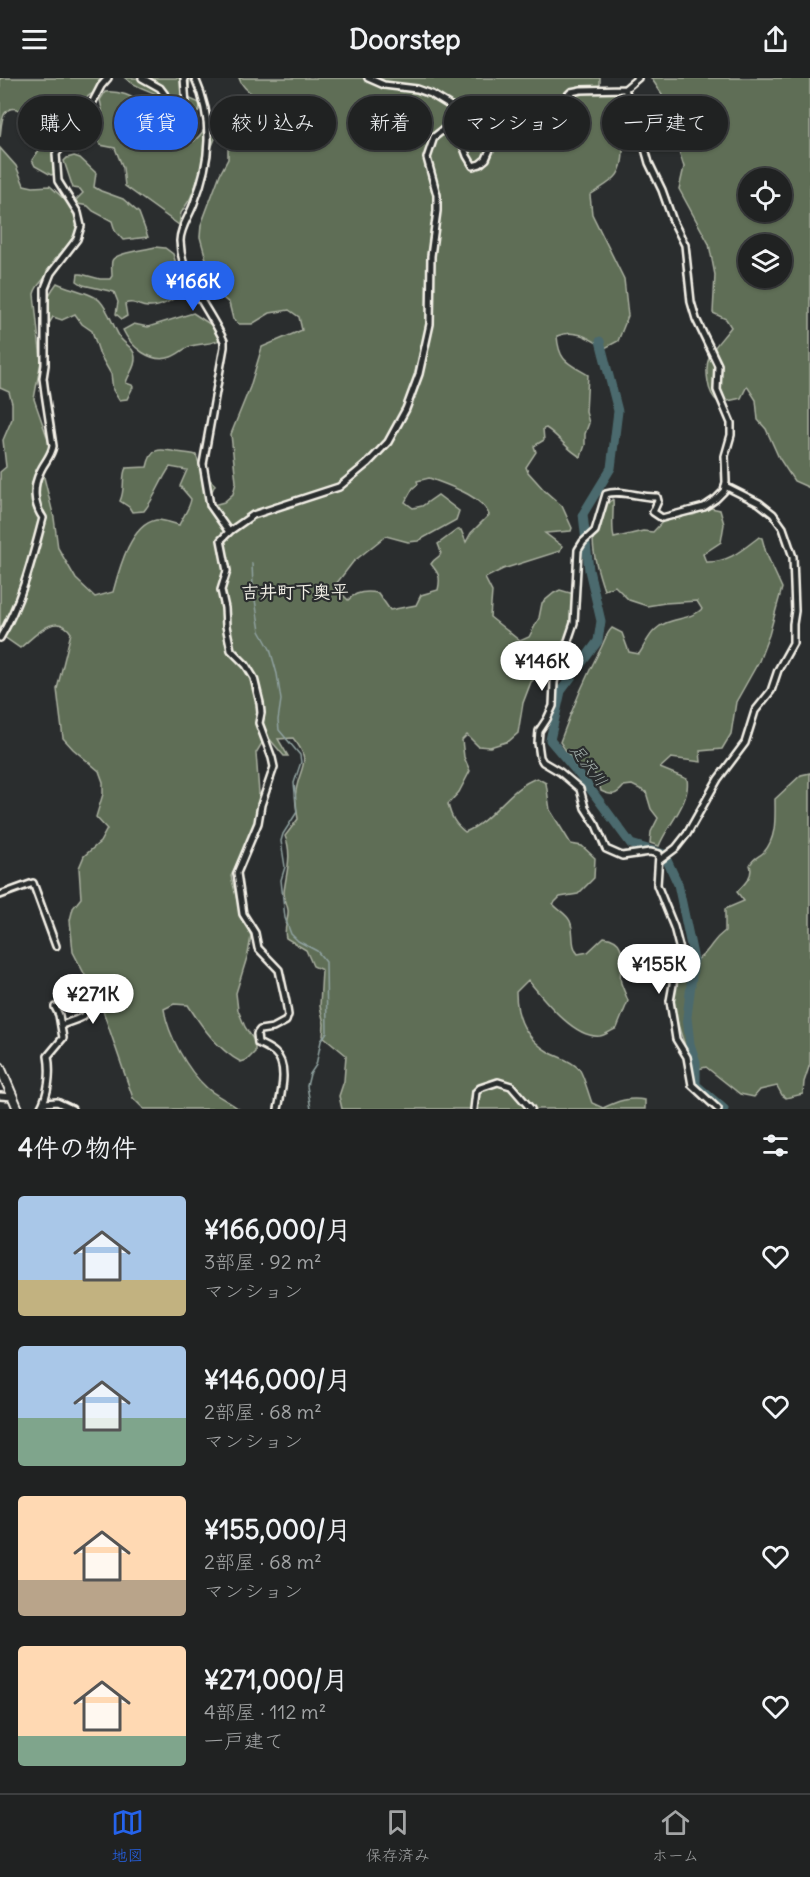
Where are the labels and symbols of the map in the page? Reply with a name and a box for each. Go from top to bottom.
pin: ¥166K [151,261,235,312]
district label: 吉井町下奥平 [241,580,349,603]
pin: ¥146K [500,641,584,692]
water label: 足沢川 [566,740,612,790]
pin: ¥155K [617,944,701,995]
pin: ¥271K [51,974,135,1025]

